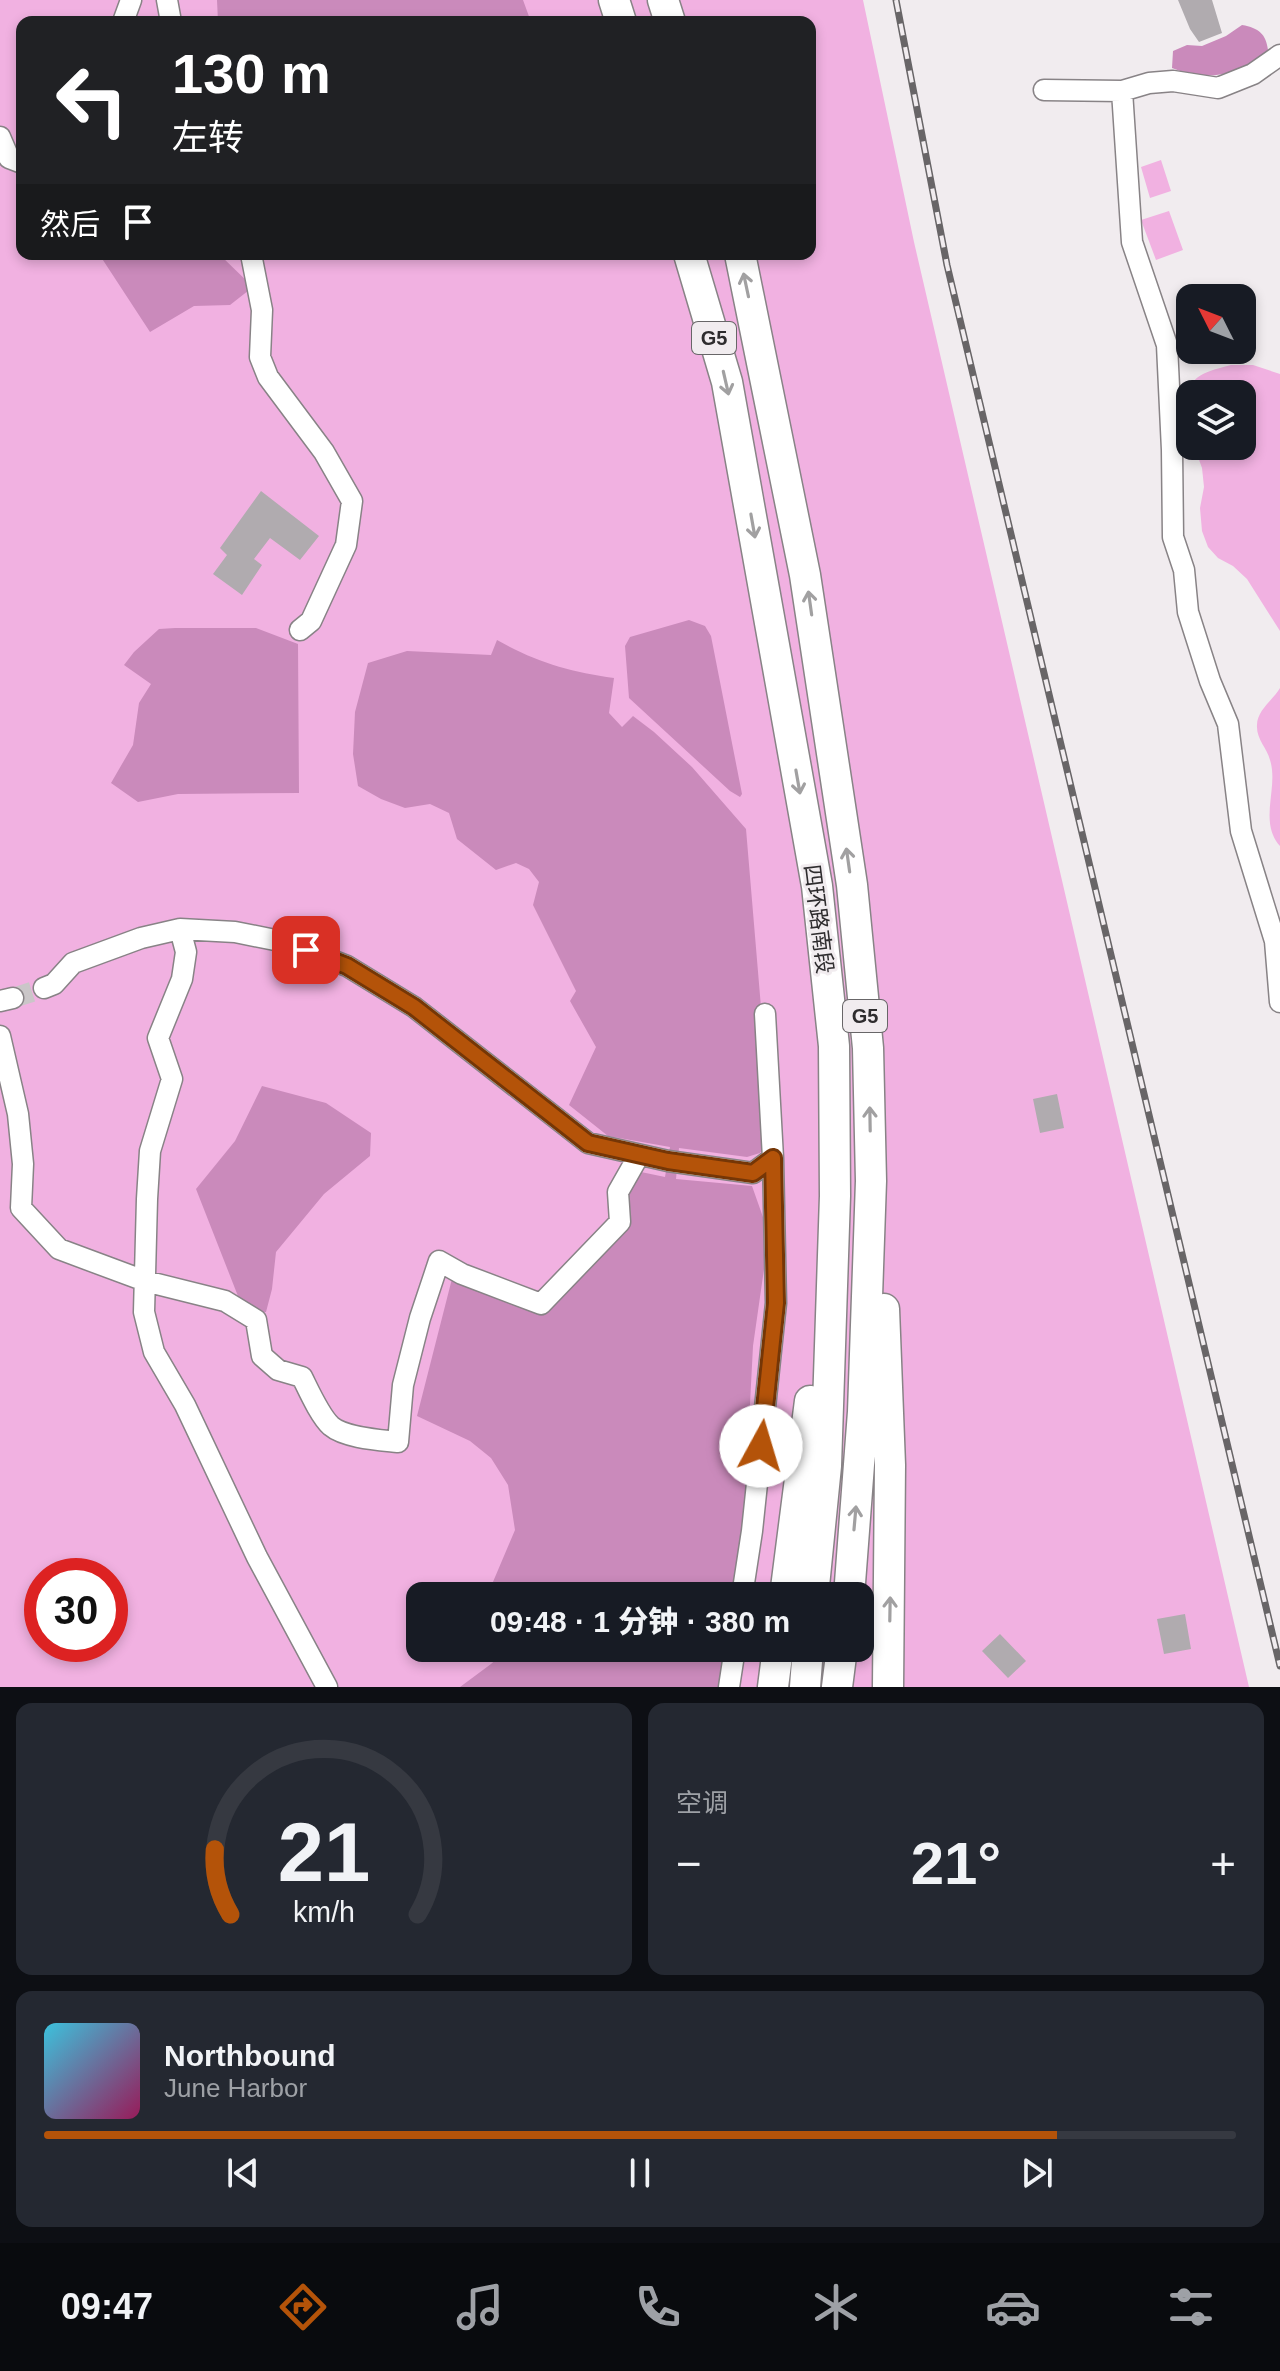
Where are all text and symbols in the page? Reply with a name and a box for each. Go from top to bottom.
text: 130 m [172,42,331,105]
icon: left [40,48,144,152]
text: 左转 [172,117,244,158]
icon: arrive [116,200,160,244]
text: 然后 [40,208,100,241]
one-way arrow [738,273,753,299]
north arrow [1176,284,1256,364]
map controls [1176,284,1256,460]
road number: G5 [692,322,736,354]
one-way arrow [720,369,735,395]
button: layers [1176,380,1256,460]
one-way arrow [746,513,761,539]
one-way arrow [802,591,817,616]
one-way arrow [792,769,807,795]
one-way arrow [840,848,855,873]
street label: 四环路南段 [799,863,838,975]
pin [272,916,340,984]
icon: arrive [284,928,328,972]
road number: G5 [843,1000,887,1032]
one-way arrow [862,1106,878,1133]
position arrow [719,1404,803,1488]
one-way arrow [848,1505,863,1532]
speed limit sign: 30 [24,1558,128,1662]
one-way arrow [882,1596,898,1623]
text: 09:48 · 1 分钟 · 380 m [490,1605,790,1638]
text: 空调 [676,1788,728,1818]
text: 21 [278,1806,370,1899]
text: 21° [911,1830,1001,1897]
text: − [676,1839,702,1888]
text: + [1210,1839,1236,1888]
text: km/h [293,1896,355,1928]
text: Northbound [164,2039,336,2072]
text: June Harbor [164,2073,307,2103]
icon: previous [221,2151,265,2195]
icon: pause [618,2151,662,2195]
icon: next [1015,2151,1059,2195]
icon: directions [275,2279,331,2335]
icon: music [452,2279,508,2335]
icon: phone [630,2279,686,2335]
icon: climate [808,2279,864,2335]
icon: car [985,2279,1041,2335]
icon: filters [1163,2279,1219,2335]
text: 09:47 [61,2286,153,2327]

